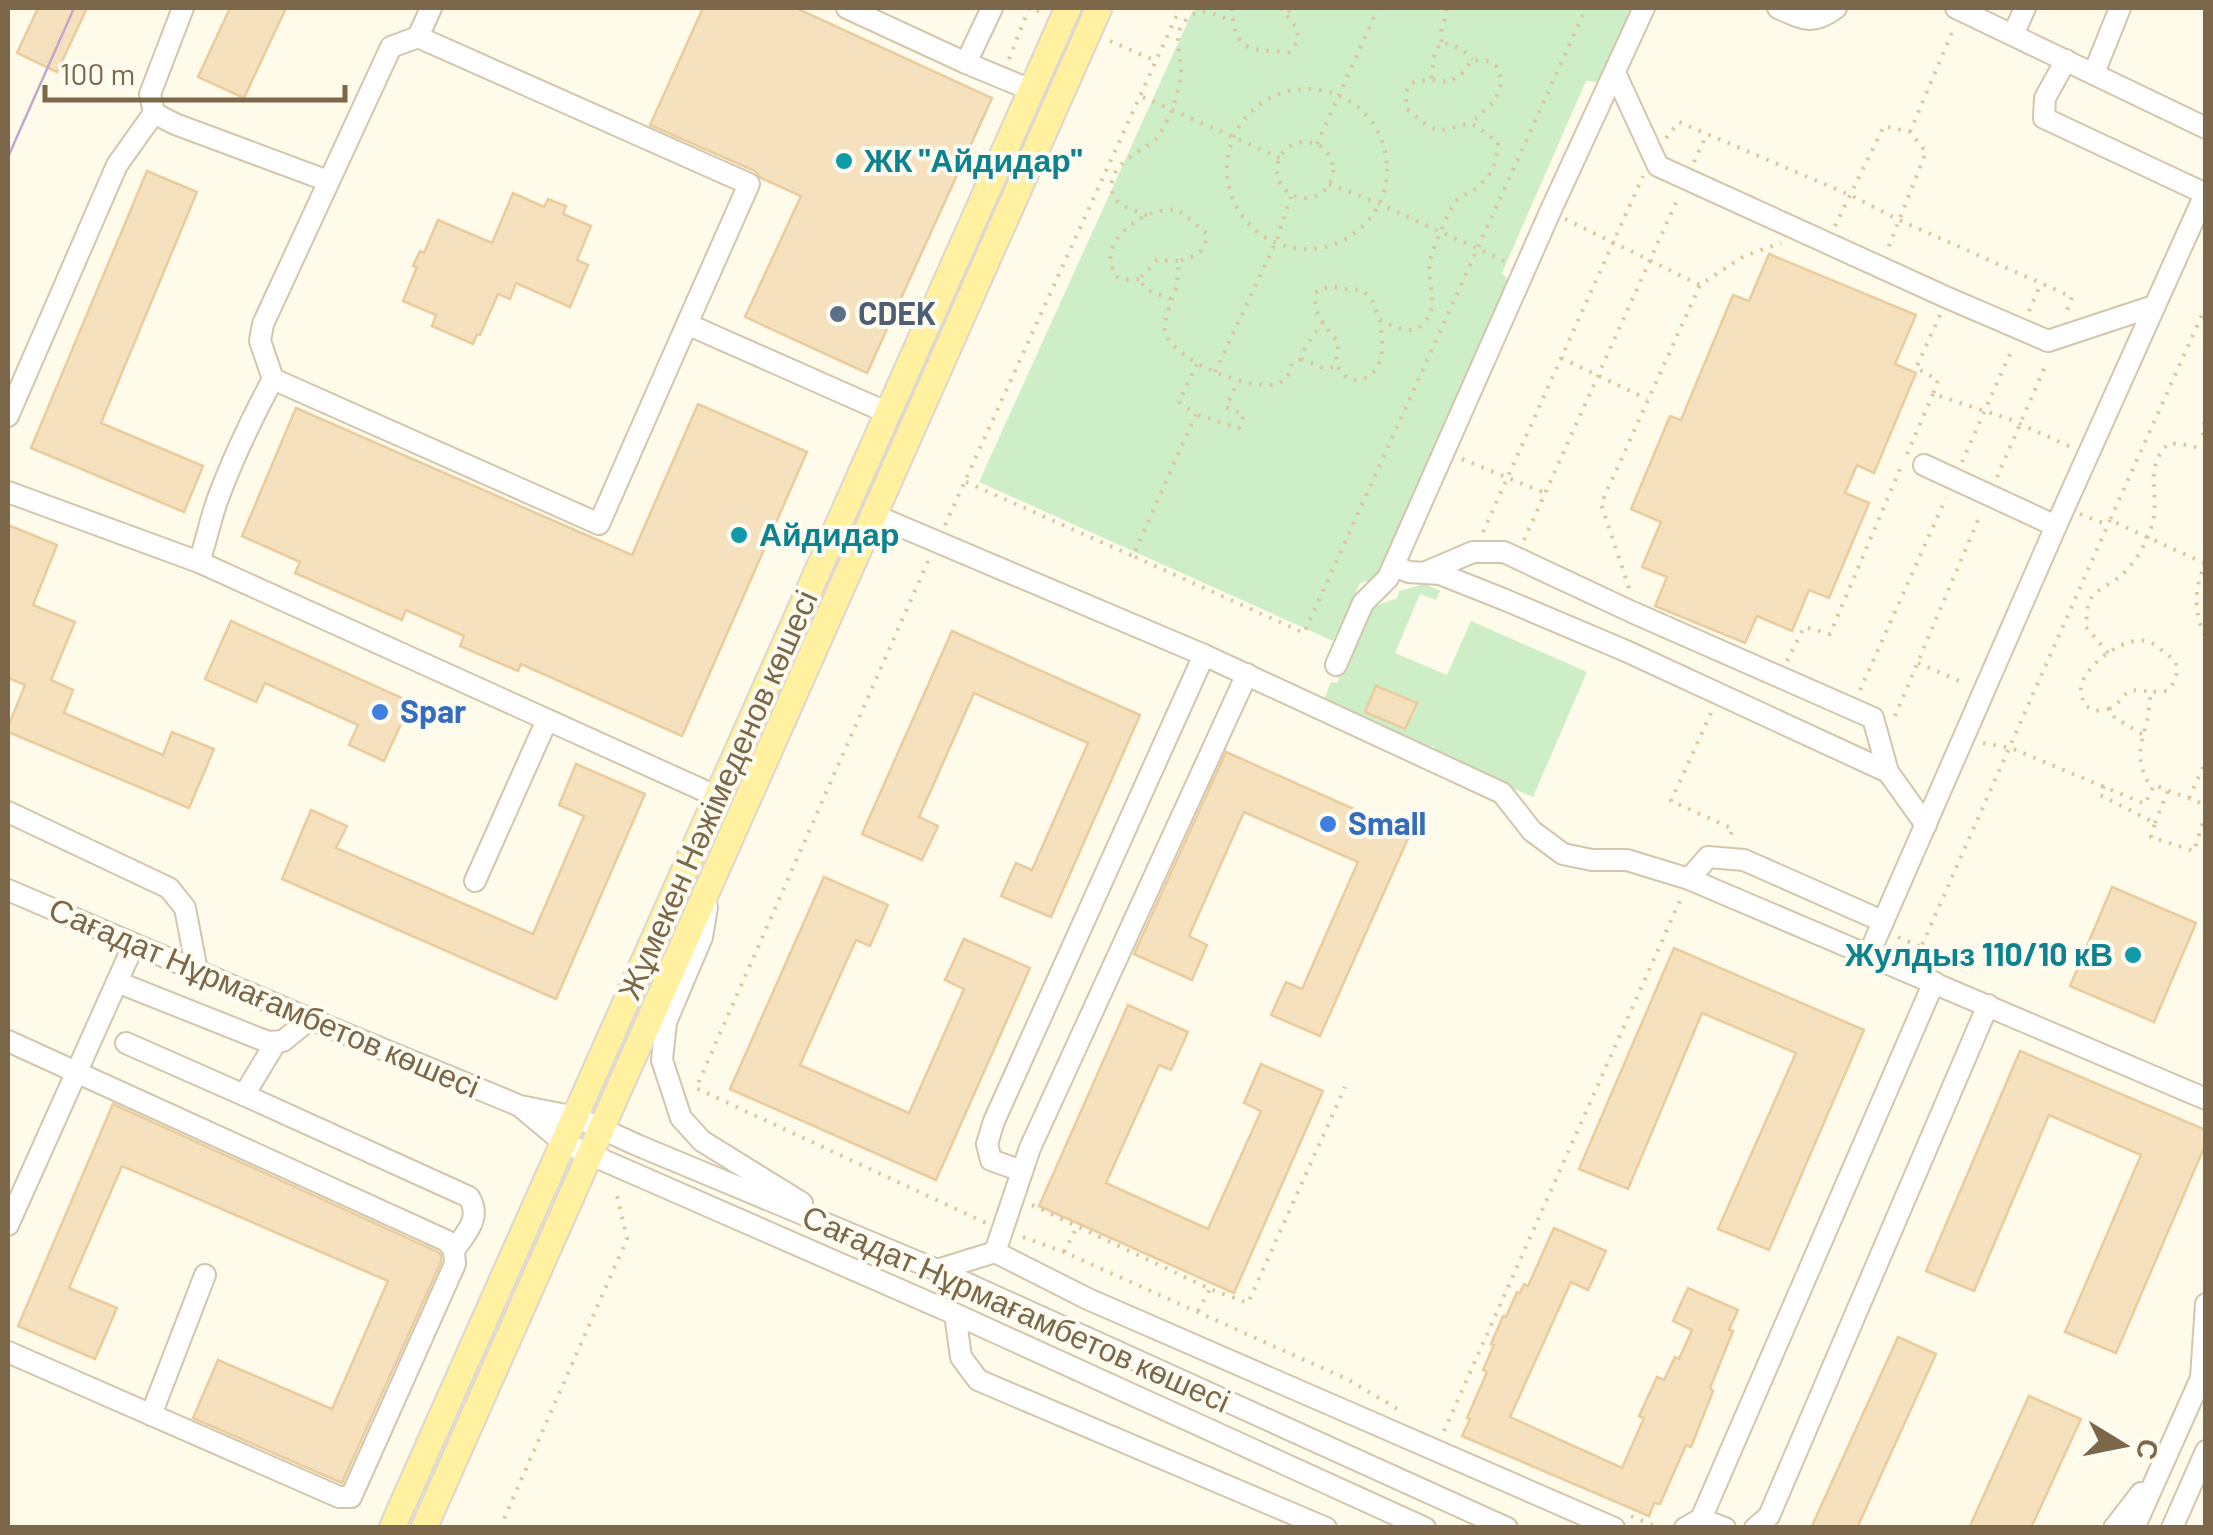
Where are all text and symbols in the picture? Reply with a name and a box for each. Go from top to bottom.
scale bar [45,40,345,102]
text: 100 m [60,55,135,91]
place label: ЖК "Айдидар" [863,140,1083,179]
marker: ЖК "Айдидар" [833,150,855,172]
place label: CDEK [858,293,936,331]
marker: CDEK [827,303,849,325]
place label: Айдидар [759,514,899,553]
marker: Айдидар [728,524,750,546]
street label: Жұмекен Нәжімеденов көшесі [609,584,825,1005]
place label: Spar [400,691,466,729]
marker: Spar [369,701,391,723]
place label: Small [1348,803,1426,841]
marker: Small [1317,813,1339,835]
street label: Сағадат Нұрмағамбетов көшесі [43,888,486,1105]
place label: Жулдыз 110/10 кВ [1844,934,2113,973]
marker: Жулдыз 110/10 кВ [2122,944,2144,966]
street label: Сағадат Нұрмағамбетов көшесі [797,1195,1236,1420]
north arrow [2073,1395,2173,1495]
text: С [2130,1437,2167,1462]

